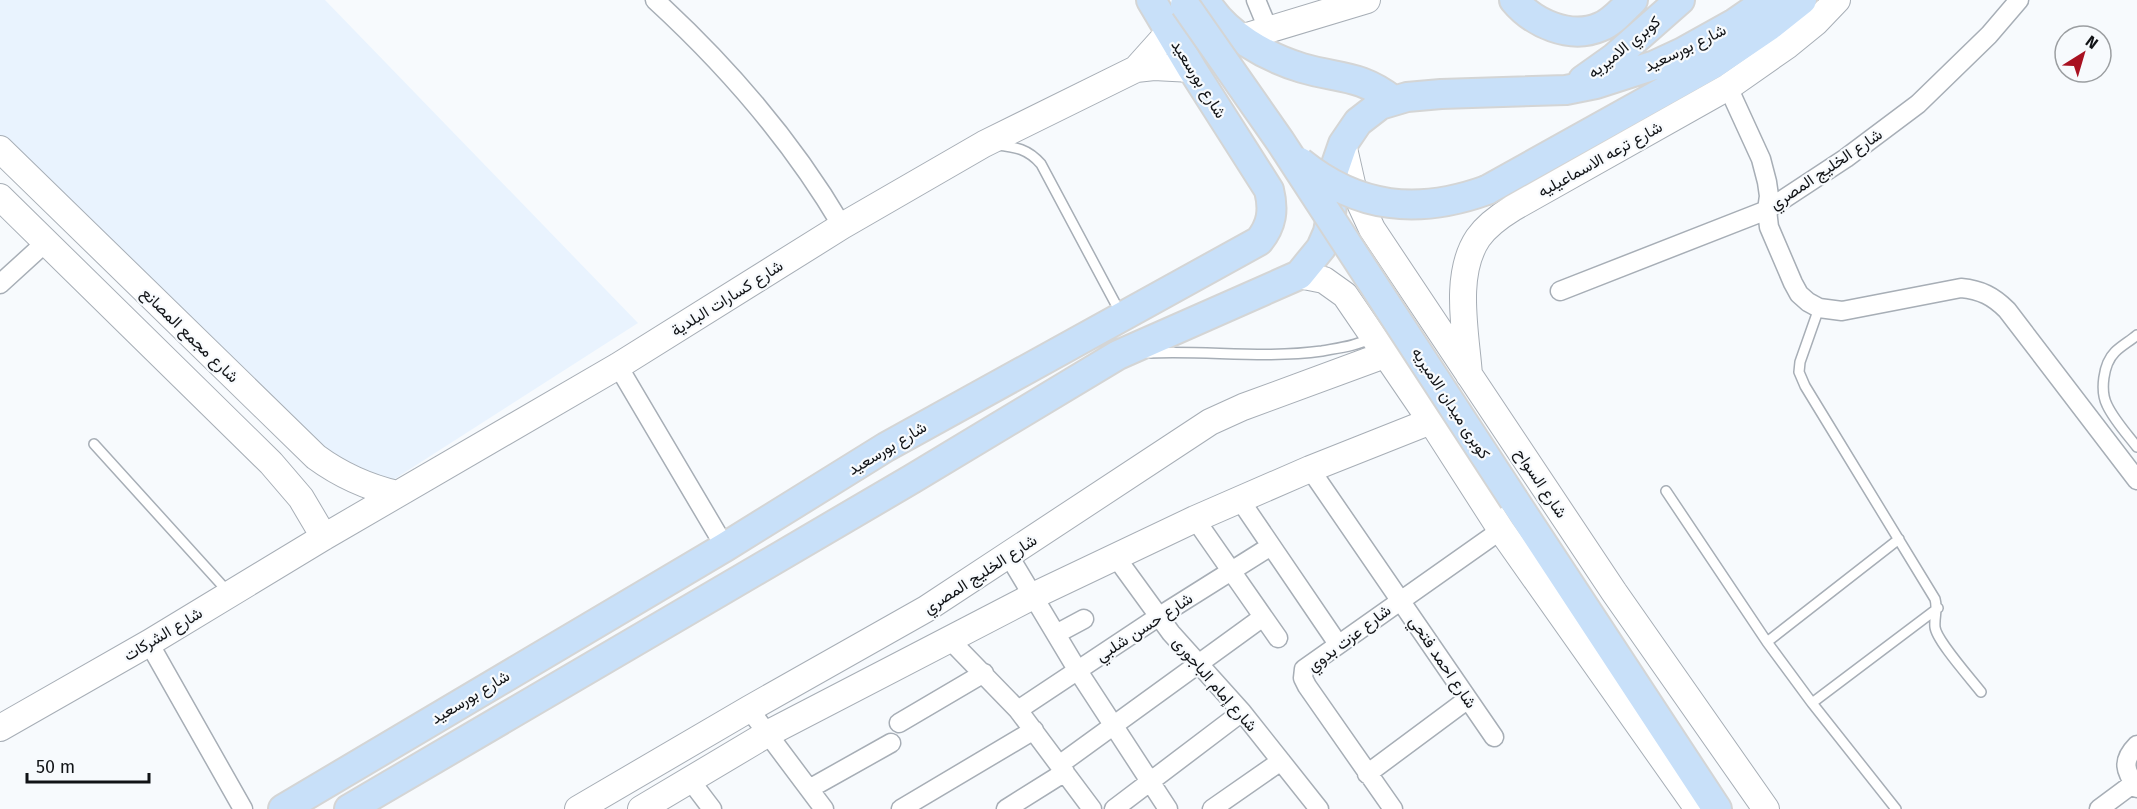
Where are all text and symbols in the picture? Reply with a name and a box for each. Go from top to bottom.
street label: كوبري الاميريه [1584,12,1667,85]
street label: شارع بورسعيد [1641,20,1730,78]
north arrow [2053,24,2113,84]
text: N [2082,32,2102,53]
street label: شارع بورسعيد [1166,36,1231,123]
street label: شارع ترعه الاسماعيليه [1534,117,1666,203]
street label: شارع الخليج المصري [1766,124,1888,217]
street label: شارع كسارات البلدية [668,256,787,342]
street label: شارع مجمع المصانع [136,284,243,388]
street label: كوبرى ميدان الاميريه [1407,344,1494,463]
street label: شارع بورسعيد [844,417,931,481]
street label: شارع السواح [1509,445,1571,523]
street label: شارع الخليج المصري [920,530,1042,621]
street label: شارع حسن شلبي [1092,589,1198,669]
street label: شارع عزت بدوي [1304,600,1397,679]
street label: شارع الشركات [120,603,207,667]
street label: شارع احمد فتحي [1402,612,1481,714]
street label: شارع إمام الباجورى [1167,633,1261,737]
street label: شارع بورسعيد [427,666,514,730]
scale bar [27,746,148,784]
text: 50 m [36,756,75,778]

